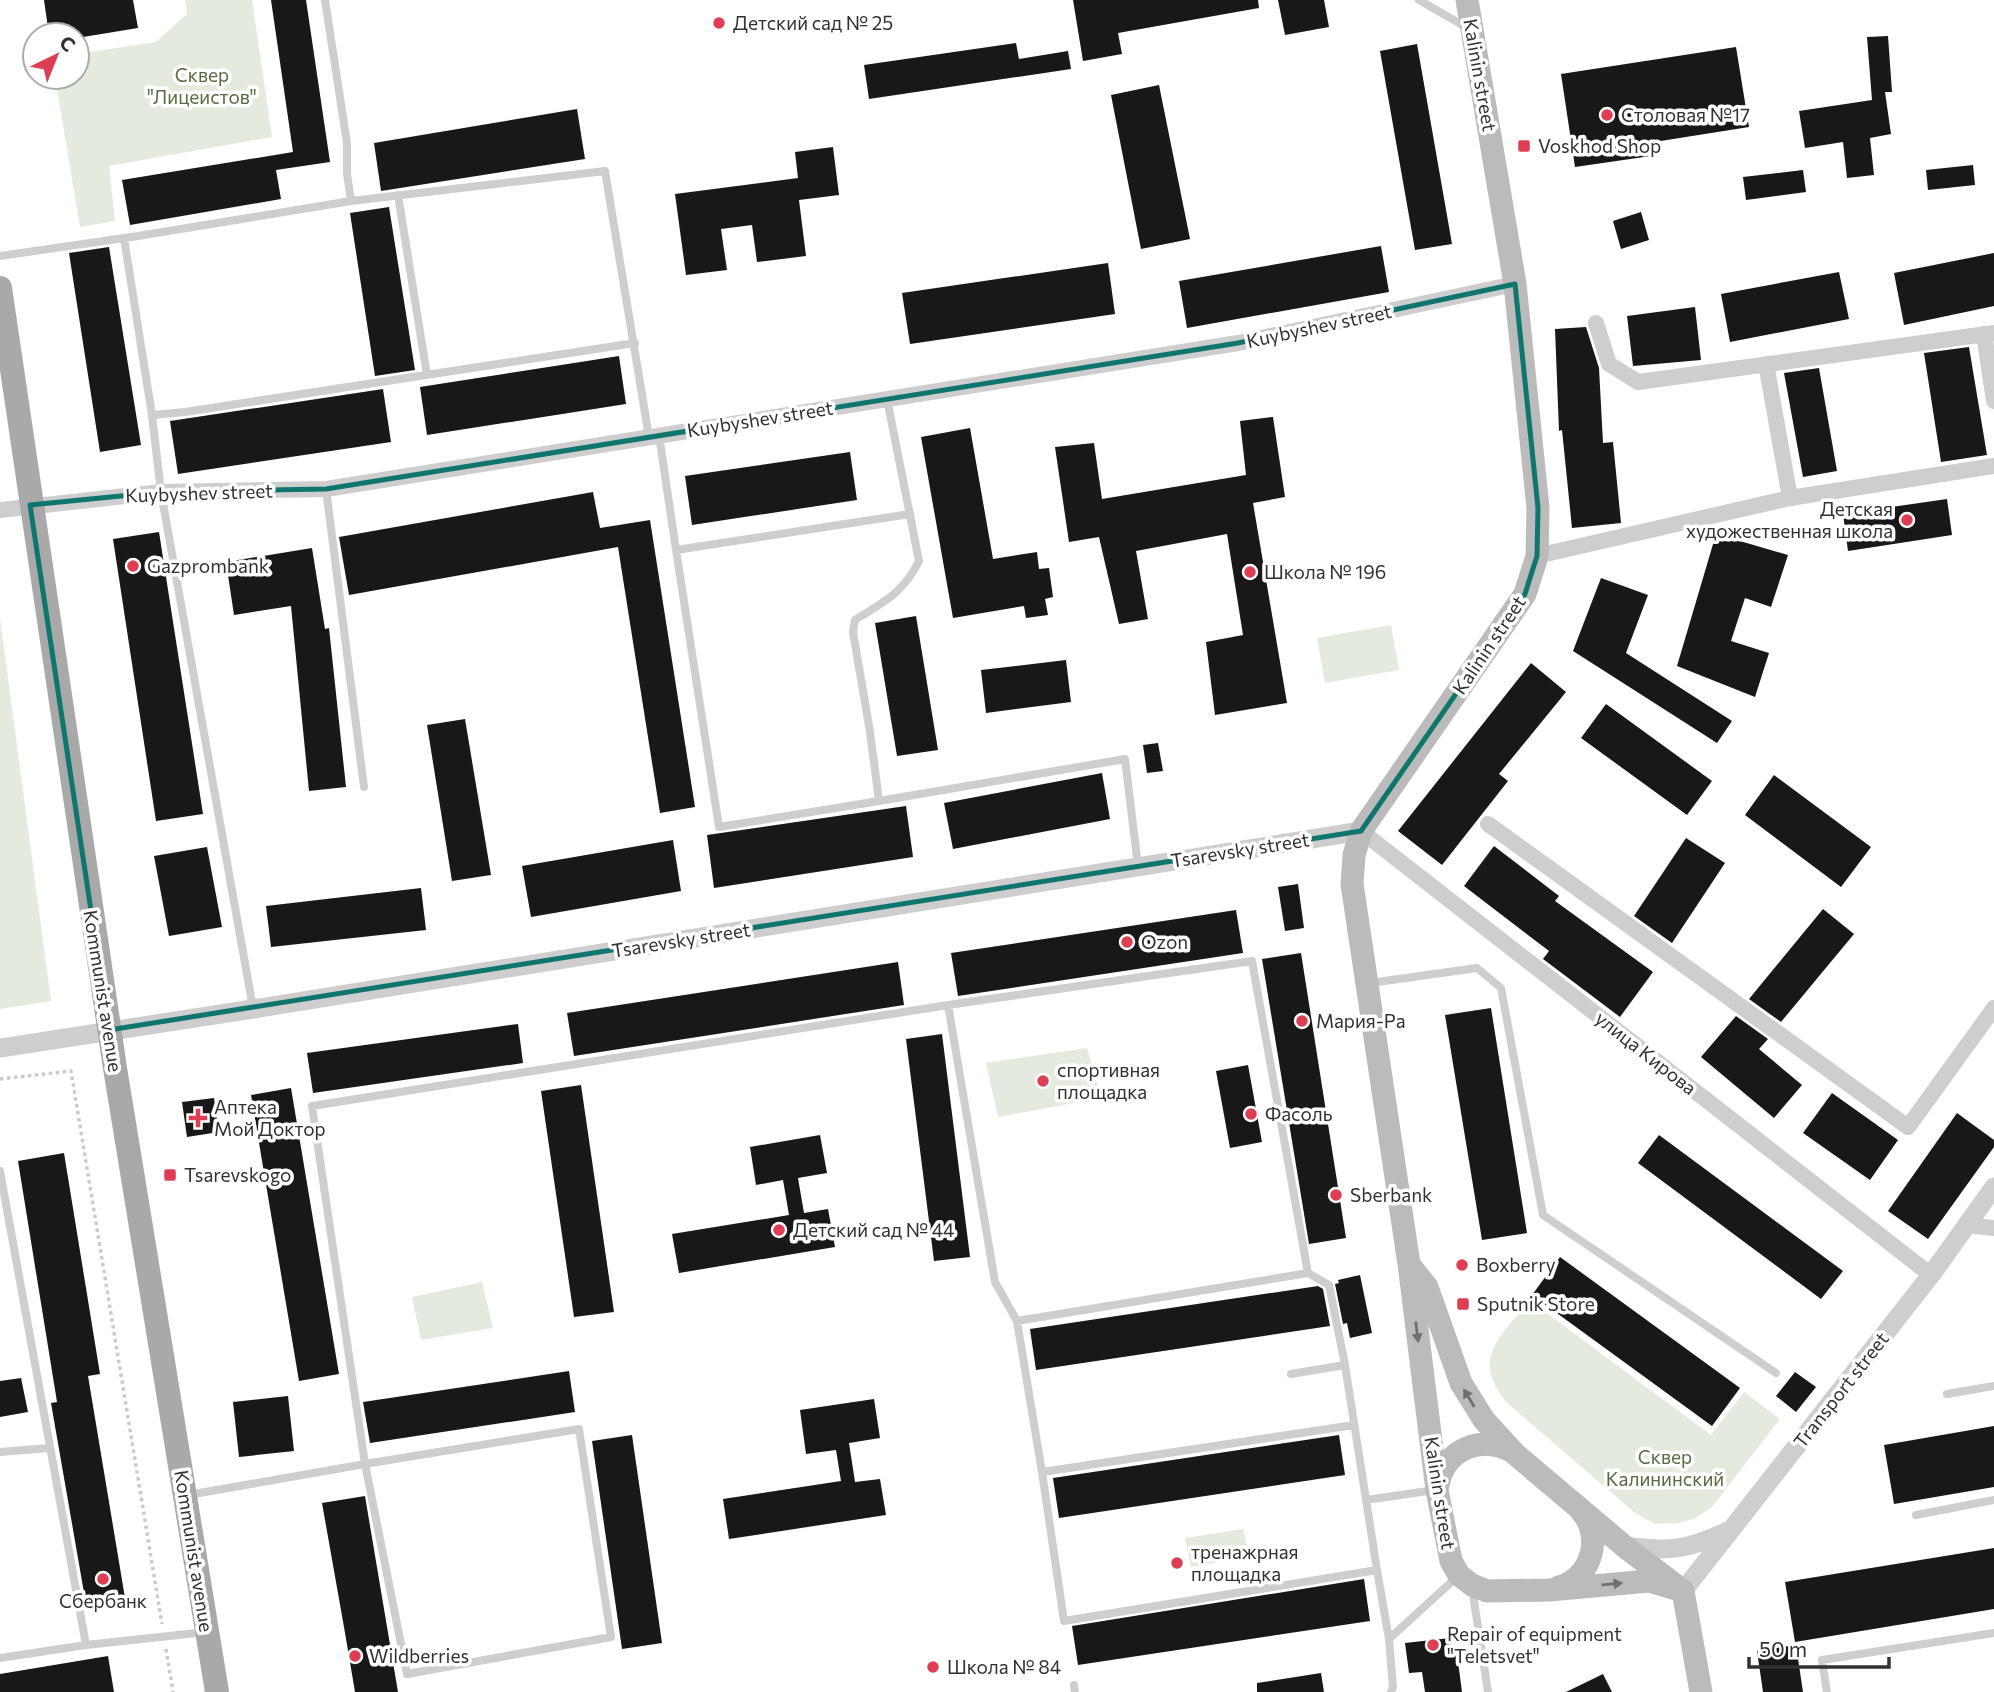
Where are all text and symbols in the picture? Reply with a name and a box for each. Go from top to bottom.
place label: Детский сад № 25 [733,11,893,34]
marker: Детский сад № 25 [711,15,727,31]
street label: Kalinin street [1459,17,1502,133]
north arrow [21,21,91,91]
text: С [55,30,81,56]
park label: Сквер "Лицеистов" [147,63,257,108]
place label: Столовая №17 [1621,103,1750,126]
marker: Столовая №17 [1599,107,1615,123]
place label: Voskhod Shop [1538,134,1661,157]
marker: Voskhod Shop [1516,138,1532,154]
street label: Kuybyshev street [1244,299,1394,352]
street label: Kuybyshev street [685,396,835,441]
street label: Kuybyshev street [125,478,273,507]
place label: Детская художественная школа [1686,497,1893,542]
marker: Детская художественная школа [1899,512,1915,528]
place label: Gazprombank [147,554,269,577]
marker: Gazprombank [125,558,141,574]
place label: Школа № 196 [1264,560,1386,583]
marker: Школа № 196 [1242,564,1258,580]
street label: Kalinin street [1447,591,1530,698]
street label: Tsarevsky street [1169,827,1311,872]
street label: Kommunist avenue [79,908,128,1074]
street label: Tsarevsky street [610,917,752,962]
place label: Ozon [1141,930,1188,953]
marker: Ozon [1119,934,1135,950]
street label: улица Кирова [1591,1006,1701,1099]
place label: Мария-Ра [1316,1009,1406,1032]
marker: Мария-Ра [1294,1013,1310,1029]
place label: спортивная площадка [1057,1058,1160,1103]
marker: спортивная площадка [1035,1073,1051,1089]
place label: Аптека Мой Доктор [214,1095,326,1140]
place label: Фасоль [1265,1102,1333,1125]
marker: Фасоль [1243,1106,1259,1122]
marker: Аптека Мой Доктор [188,1108,208,1128]
place label: Tsarevskogo [184,1163,291,1186]
marker: Tsarevskogo [162,1167,178,1183]
place label: Sberbank [1350,1183,1432,1206]
marker: Sberbank [1328,1187,1344,1203]
place label: Детский сад № 44 [793,1218,954,1241]
marker: Детский сад № 44 [771,1222,787,1238]
place label: Boxberry [1476,1253,1556,1276]
marker: Boxberry [1454,1257,1470,1273]
place label: Sputnik Store [1477,1292,1595,1315]
marker: Sputnik Store [1455,1296,1471,1312]
one-way arrow [1412,1321,1423,1343]
street label: Transport street [1788,1327,1893,1452]
one-way arrow [1463,1388,1476,1407]
street label: Kalinin street [1420,1435,1461,1551]
park label: Сквер Калининский [1606,1445,1724,1490]
street label: Kommunist avenue [170,1468,219,1634]
place label: тренажрная площадка [1191,1540,1299,1585]
marker: тренажрная площадка [1169,1555,1185,1571]
marker: Сбербанк [95,1571,111,1587]
one-way arrow [1601,1578,1623,1589]
place label: Сбербанк [59,1589,147,1612]
place label: Repair of equipment "Teletsvet" [1447,1622,1622,1667]
scale bar [1749,1626,1889,1670]
text: 50 m [1759,1636,1807,1661]
marker: Repair of equipment "Teletsvet" [1425,1637,1441,1653]
place label: Wildberries [369,1644,469,1667]
marker: Wildberries [347,1648,363,1664]
place label: Школа № 84 [947,1655,1061,1678]
marker: Школа № 84 [925,1659,941,1675]

